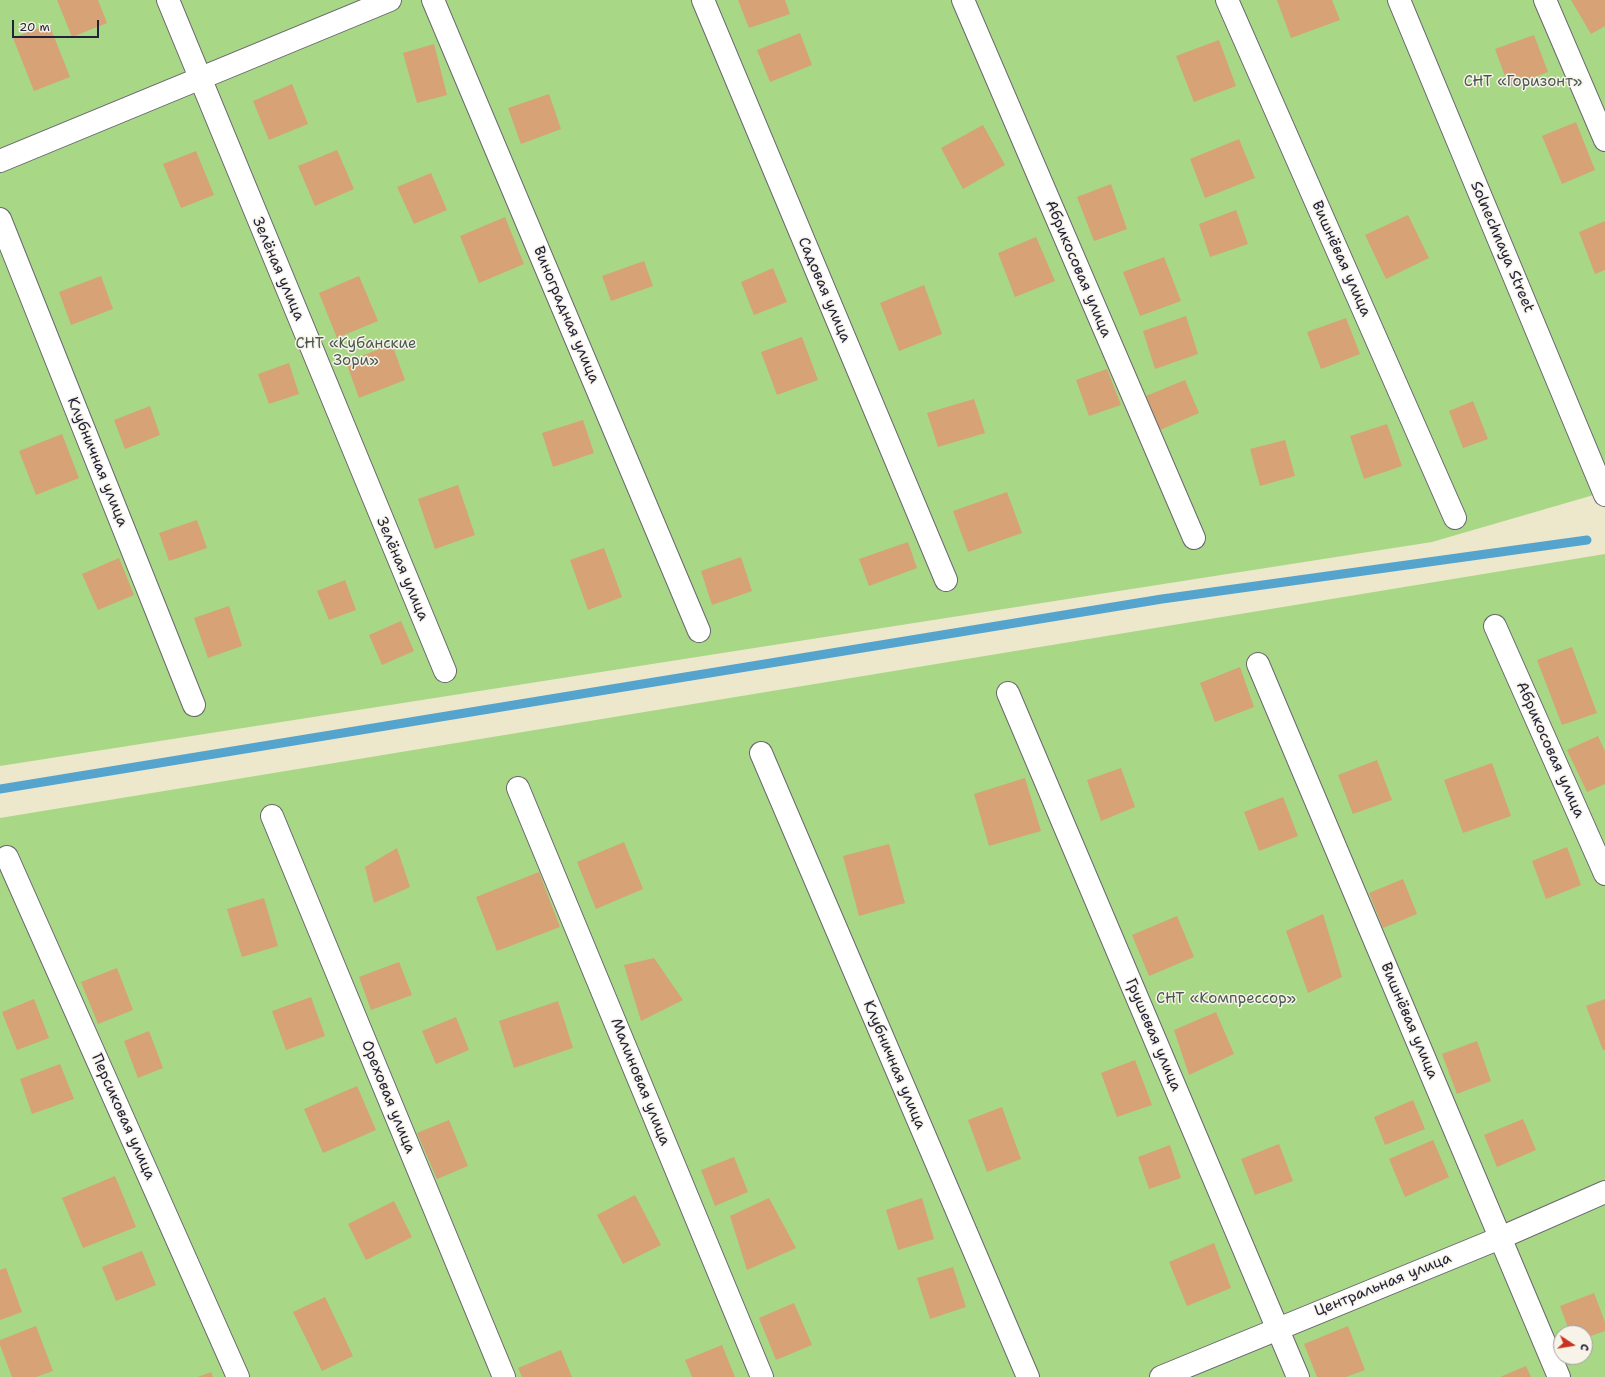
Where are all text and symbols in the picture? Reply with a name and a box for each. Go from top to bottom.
scale bar [14,12,101,38]
text: 20 m [19,19,50,35]
park label: СНТ «Горизонт» [1464,73,1582,91]
street label: Solnechnaya Street [1466,179,1538,315]
street label: Абрикосовая улица [1041,198,1115,340]
street label: Вишнёвая улица [1307,198,1375,320]
street label: Зелёная улица [248,215,308,323]
street label: Садовая улица [794,235,854,345]
street label: Виноградная улица [529,244,603,386]
park label: СНТ «Кубанские Зори» [295,335,417,370]
street label: Клубничная улица [63,395,131,529]
street label: Зелёная улица [372,515,432,623]
street label: Абрикосовая улица [1512,679,1588,821]
street label: Вишнёвая улица [1376,960,1442,1082]
street label: Грушевая улица [1121,976,1185,1094]
park label: СНТ «Компрессор» [1156,990,1296,1008]
street label: Клубничная улица [859,998,929,1132]
street label: Малиновая улица [606,1016,674,1148]
street label: Ореховая улица [357,1038,419,1156]
street label: Персиковая улица [87,1051,159,1183]
street label: Центральная улица [1312,1249,1454,1321]
north arrow [1553,1325,1593,1365]
text: С [1576,1343,1592,1352]

